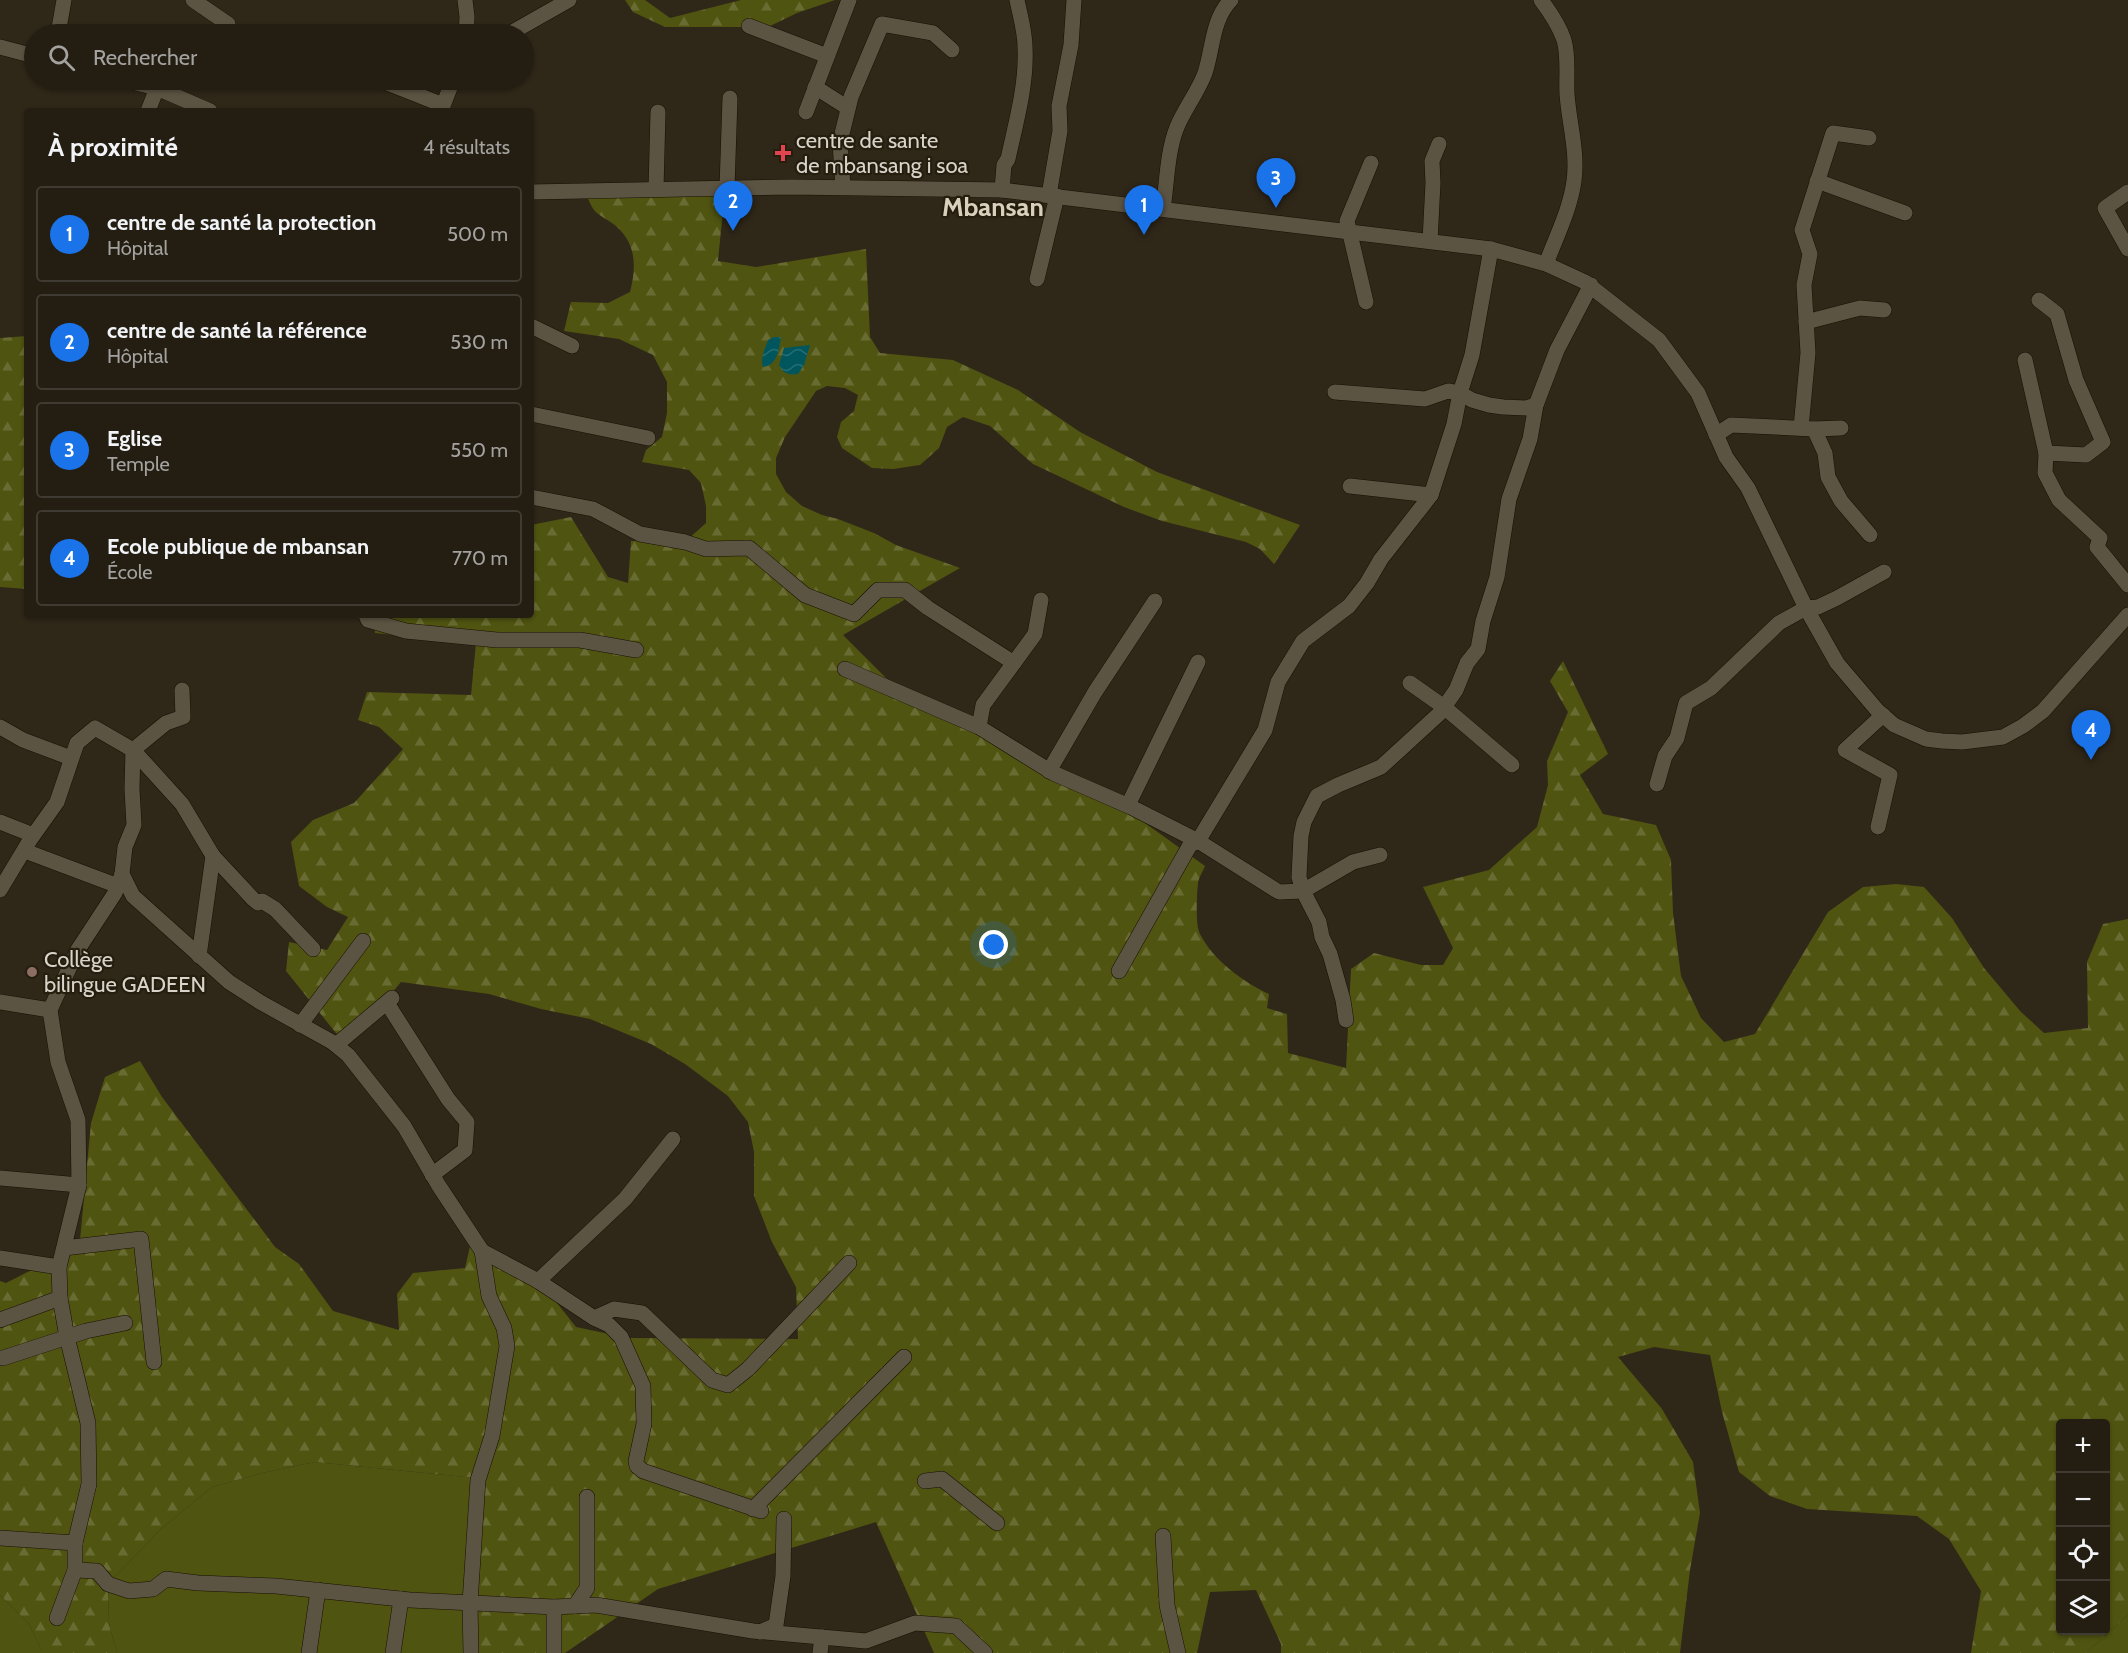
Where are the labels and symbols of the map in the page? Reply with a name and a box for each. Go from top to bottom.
place label: centre de sante de mbansang i soa [796,127,968,179]
marker: centre de sante de mbansang i soa [774,144,792,162]
pin: 3 [1256,158,1296,208]
pin: 2 [714,182,752,231]
pin: 1 [1124,186,1164,235]
district label: Mbansan [942,191,1044,223]
pin: 4 [2072,710,2110,760]
your location [979,930,1008,959]
place label: Collège bilingue GADEEN [44,946,206,998]
marker: Collège bilingue GADEEN [25,965,39,979]

